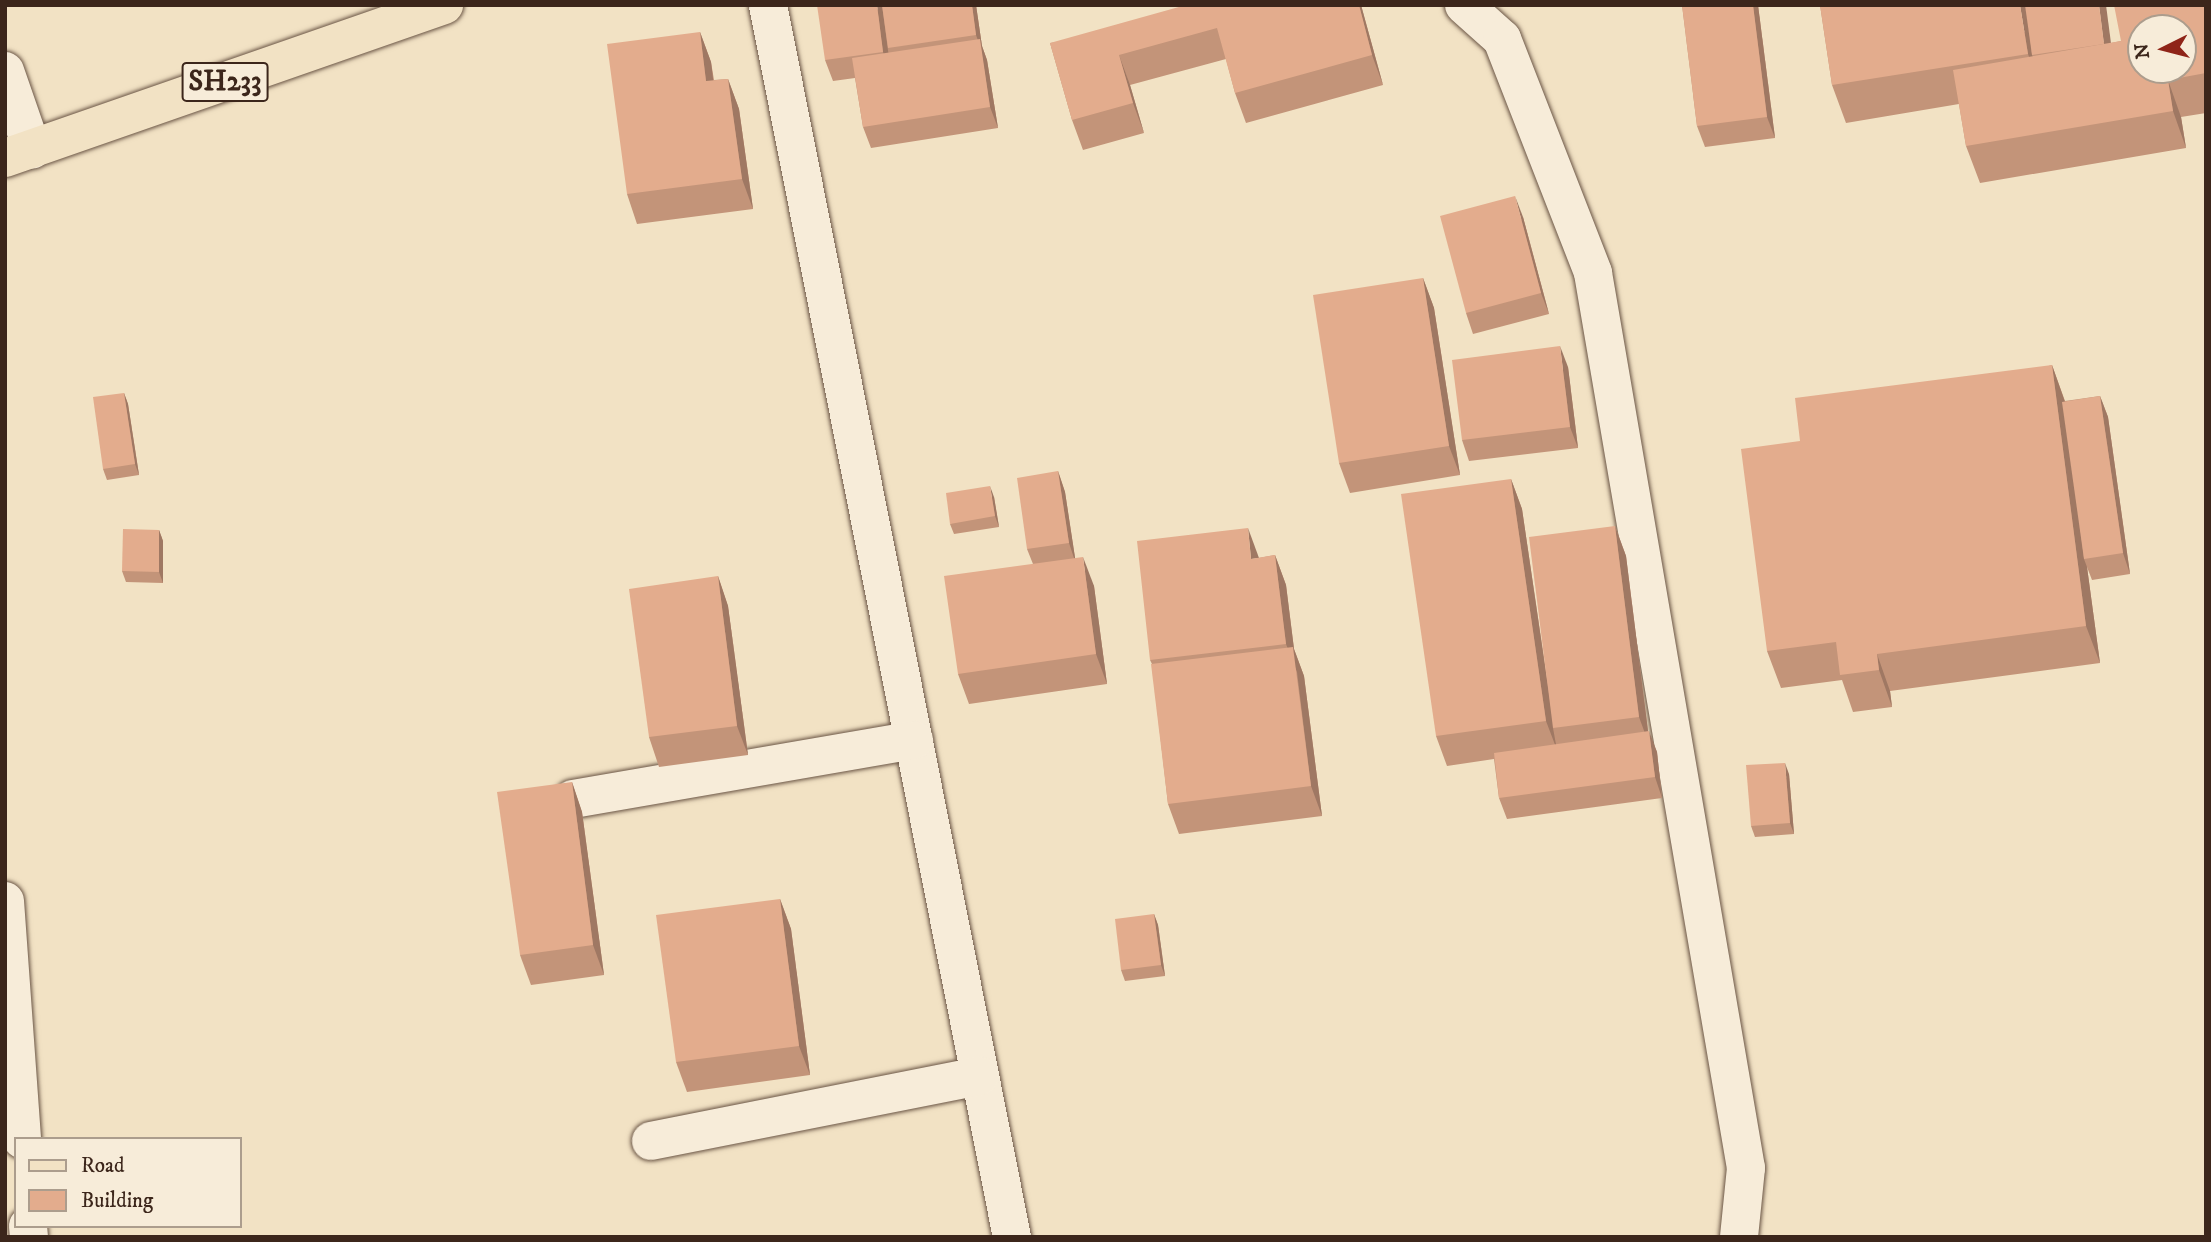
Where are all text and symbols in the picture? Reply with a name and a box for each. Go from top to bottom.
north arrow [2127,14,2197,84]
text: N [2130,42,2155,60]
road number: SH233 [181,57,269,106]
legend [14,1137,242,1228]
text: Road [81,1153,125,1179]
text: Building [81,1188,153,1214]

